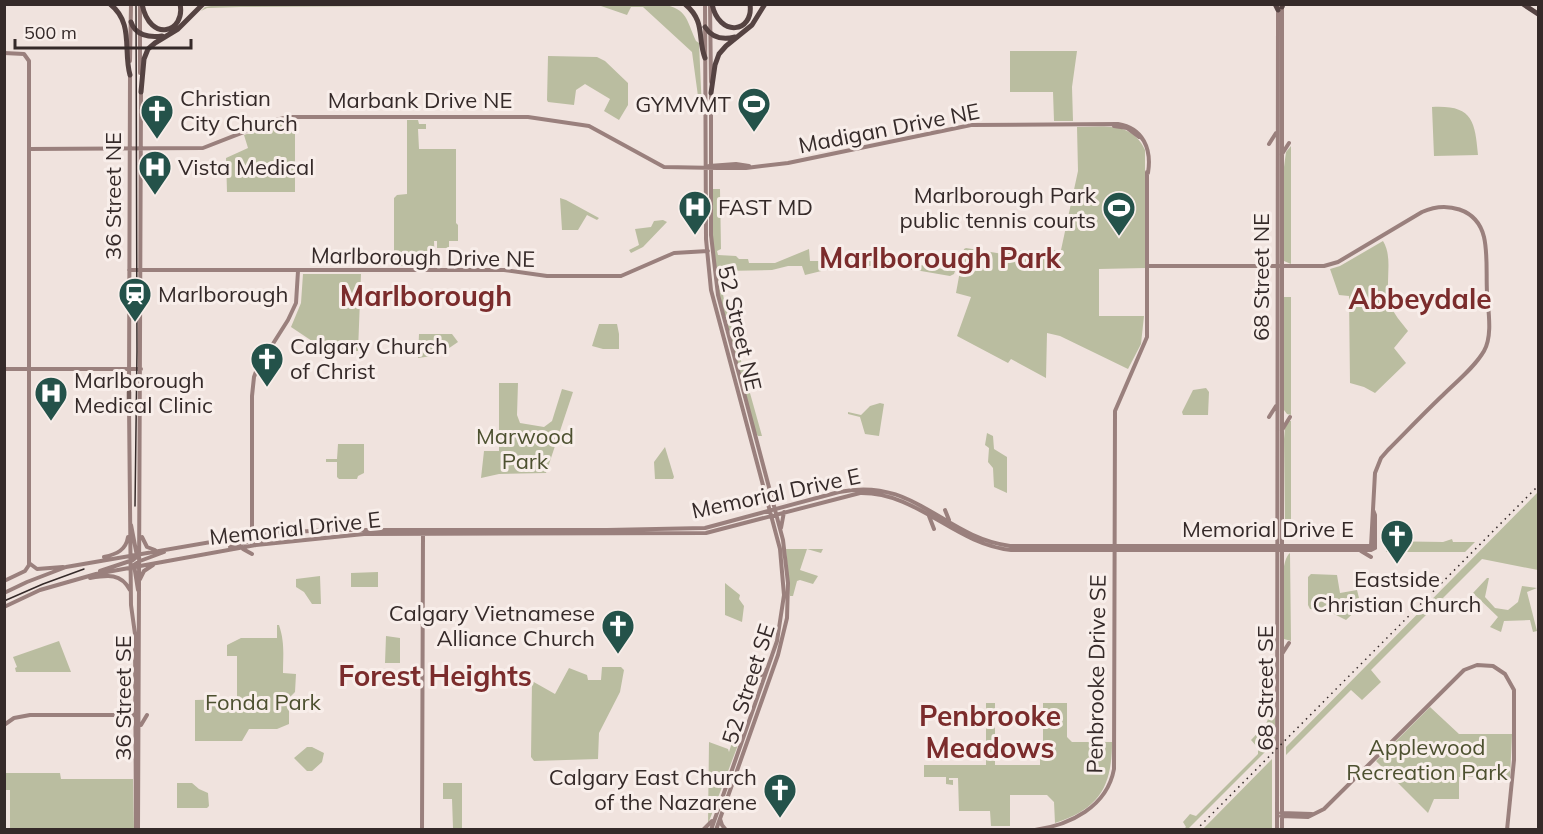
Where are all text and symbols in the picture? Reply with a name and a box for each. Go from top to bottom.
scale bar [15,12,190,50]
text: 500 m [24,21,77,44]
place label: Christian City Church [180,84,298,137]
street label: Marbank Drive NE [328,86,512,114]
sports icon: GYMVMT [736,86,772,133]
place label: GYMVMT [635,90,731,118]
church icon: Christian City Church [139,93,175,140]
street label: Madigan Drive NE [796,97,982,159]
street label: 36 Street NE [99,132,127,260]
hospital icon: Vista Medical [137,149,173,196]
place label: Vista Medical [178,153,315,181]
place label: Marlborough Park public tennis courts [899,181,1097,234]
hospital icon: FAST MD [677,189,713,236]
sports icon: Marlborough Park public tennis courts [1101,190,1137,237]
place label: FAST MD [718,193,813,221]
street label: 68 Street NE [1247,213,1275,341]
district label: Marlborough Park [819,240,1061,275]
street label: Marlborough Drive NE [311,241,535,273]
street label: 52 Street NE [712,262,768,394]
station icon: Marlborough [117,276,153,323]
district label: Marlborough [340,278,512,313]
place label: Marlborough [158,280,288,308]
district label: Abbeydale [1348,281,1492,316]
place label: Calgary Church of Christ [290,332,448,385]
church icon: Calgary Church of Christ [249,341,285,388]
place label: Marlborough Medical Clinic [74,366,213,419]
hospital icon: Marlborough Medical Clinic [33,375,69,422]
park label: Marwood Park [476,422,574,475]
street label: Memorial Drive E [689,461,863,525]
street label: Memorial Drive E [208,505,382,551]
street label: Memorial Drive E [1182,515,1354,543]
church icon: Eastside Christian Church [1379,518,1415,565]
place label: Eastside Christian Church [1313,565,1482,618]
street label: Penbrooke Drive SE [1080,574,1112,774]
place label: Calgary Vietnamese Alliance Church [389,599,595,652]
church icon: Calgary Vietnamese Alliance Church [600,608,636,655]
street label: 52 Street SE [715,620,781,748]
street label: 68 Street SE [1251,625,1279,751]
street label: 36 Street SE [109,635,137,761]
district label: Forest Heights [338,658,532,693]
park label: Fonda Park [205,688,322,716]
district label: Penbrooke Meadows [919,698,1061,765]
park label: Applewood Recreation Park [1346,733,1508,786]
place label: Calgary East Church of the Nazarene [549,763,757,816]
church icon: Calgary East Church of the Nazarene [762,772,798,819]

